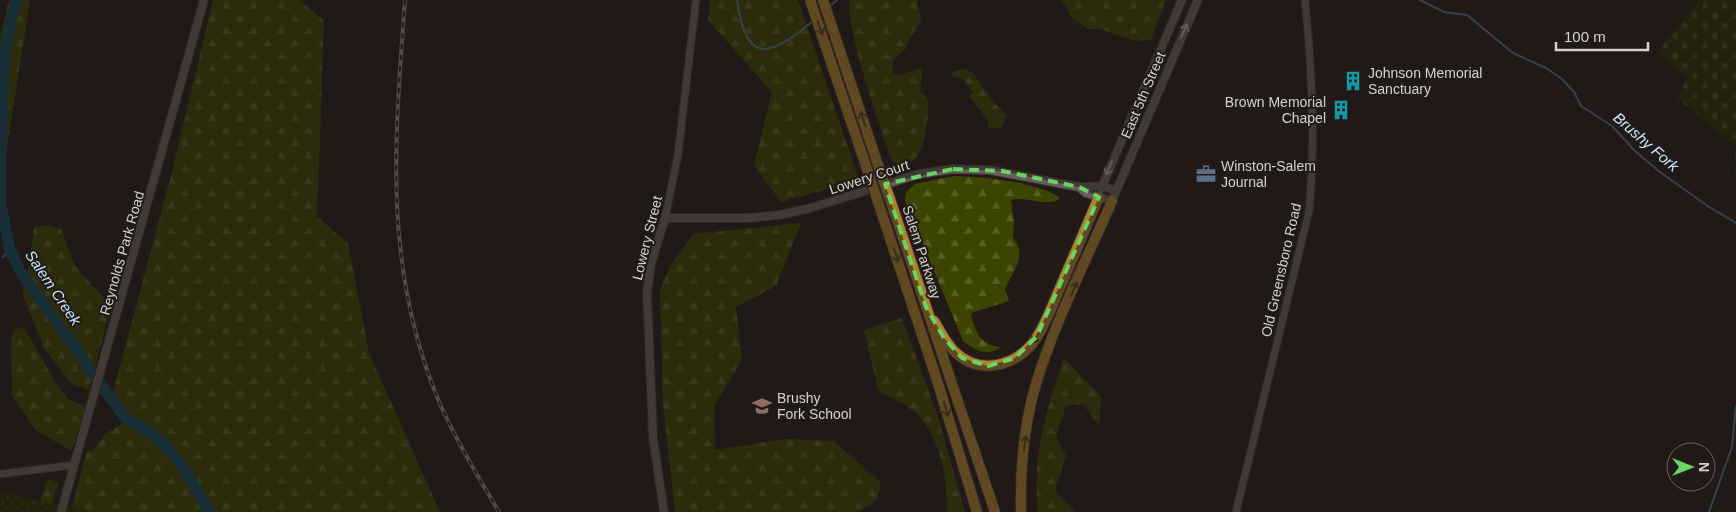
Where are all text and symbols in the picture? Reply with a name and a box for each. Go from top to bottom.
one-way arrow [816,19,825,35]
scale bar [1556,20,1648,52]
one-way arrow [1180,24,1190,39]
text: 100 m [1564,28,1606,45]
street label: East 5th Street [1118,49,1168,141]
place label: Johnson Memorial Sanctuary [1368,65,1482,97]
building icon: Johnson Memorial Sanctuary [1342,70,1364,92]
place label: Brown Memorial Chapel [1225,94,1326,126]
building icon: Brown Memorial Chapel [1330,99,1352,121]
water label: Brushy Fork [1610,109,1684,176]
one-way arrow [857,111,867,127]
street label: Lowery Court [827,156,911,197]
place label: Winston-Salem Journal [1221,158,1316,190]
one-way arrow [1104,160,1114,175]
office icon: Winston-Salem Journal [1195,163,1217,185]
street label: Reynolds Park Road [97,189,147,317]
street label: Lowery Street [629,194,665,282]
street label: Old Greensboro Road [1258,201,1304,339]
street label: Salem Parkway [899,203,945,301]
one-way arrow [892,246,901,262]
water label: Salem Creek [22,247,86,330]
one-way arrow [1070,282,1080,297]
one-way arrow [1031,330,1041,344]
place label: Brushy Fork School [777,390,852,422]
school or university icon: Brushy Fork School [751,395,773,417]
one-way arrow [942,401,951,417]
one-way arrow [1020,435,1030,451]
north arrow [1666,442,1716,492]
text: N [1696,462,1712,472]

